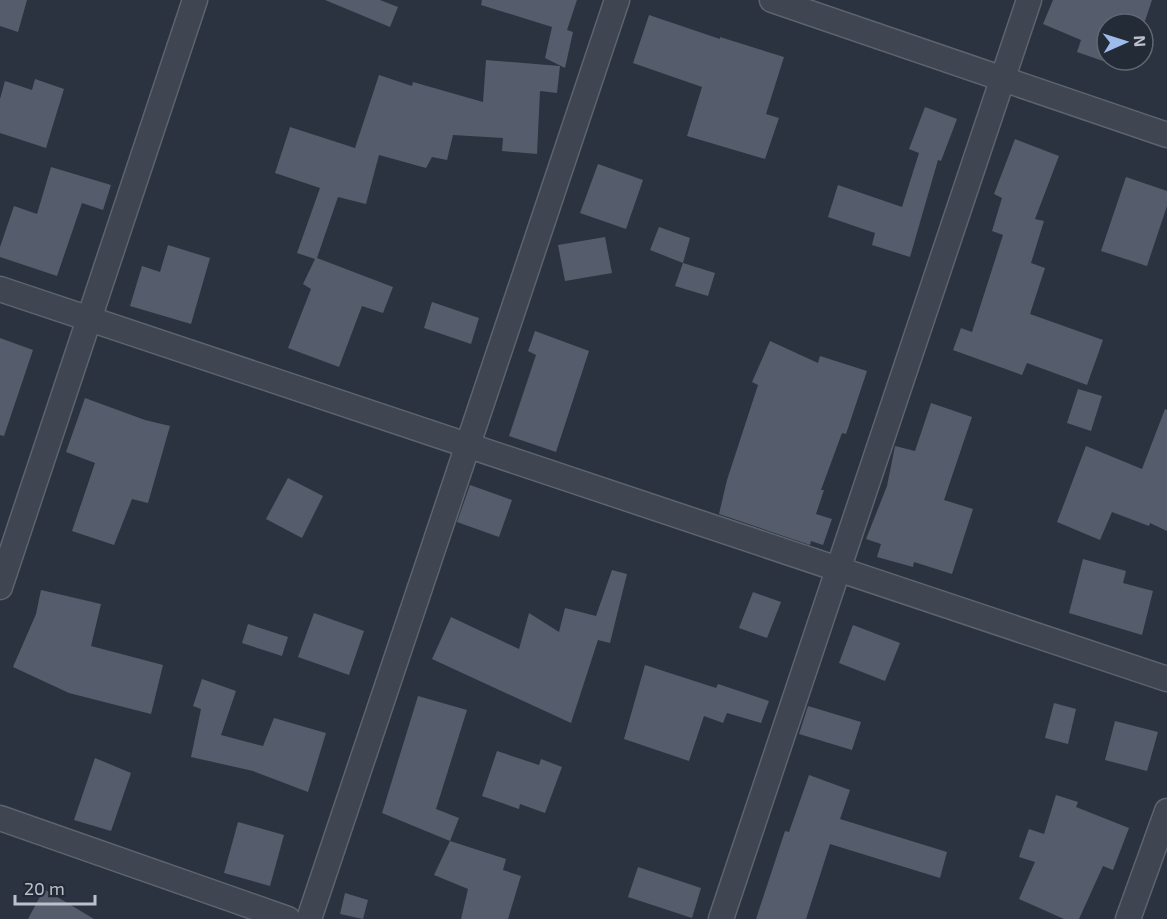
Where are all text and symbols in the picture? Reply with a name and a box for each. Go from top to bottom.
north arrow [1095,12,1155,72]
text: N [1131,35,1150,47]
scale bar [15,868,94,906]
text: 20 m [24,877,65,899]

